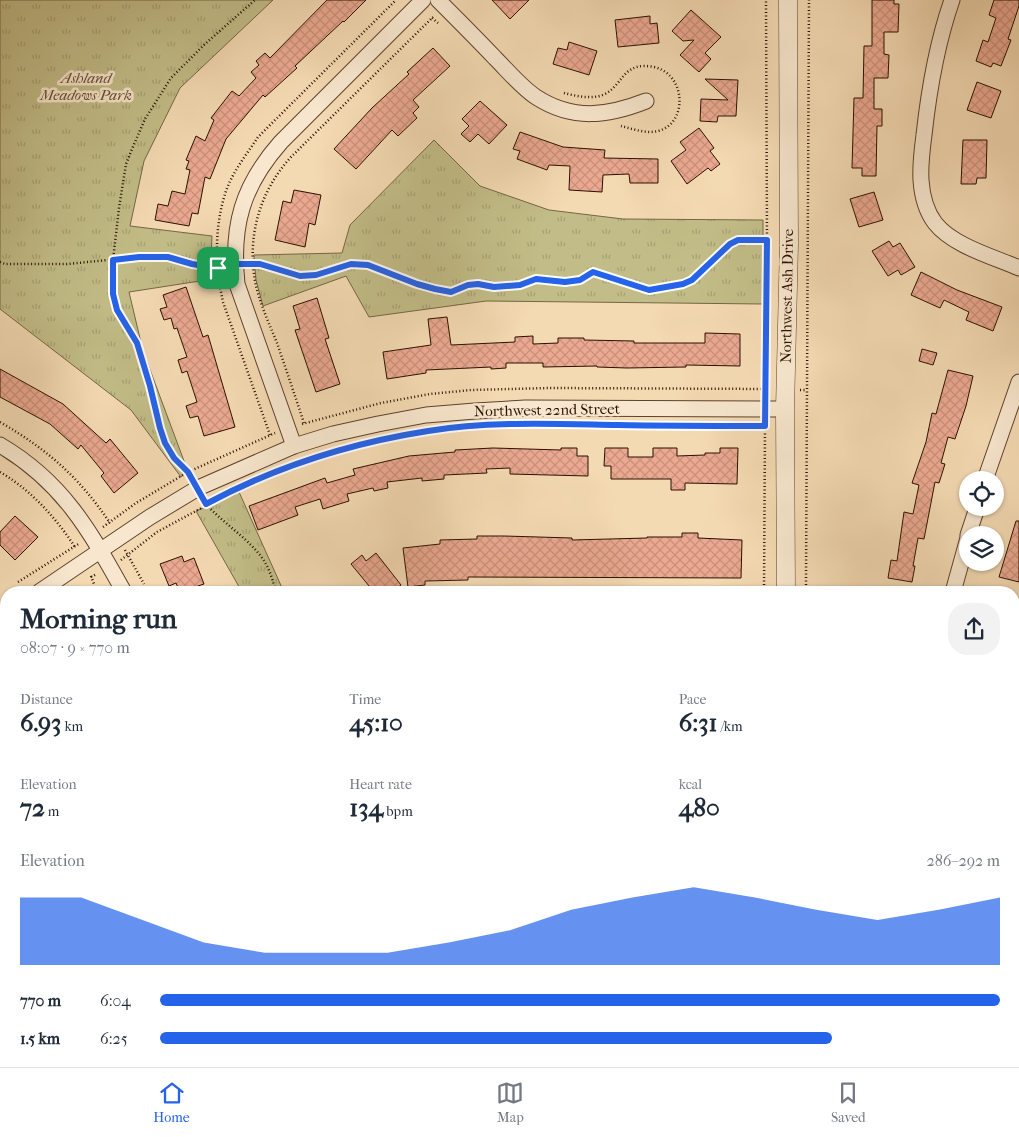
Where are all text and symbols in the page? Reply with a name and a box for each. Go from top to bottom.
park label: Ashland Meadows Park [39,69,132,104]
street label: Northwest Ash Drive [777,228,797,363]
pin [197,247,239,289]
icon: arrive [204,254,232,282]
street label: Northwest 22nd Street [474,400,621,420]
map controls [959,471,1004,571]
button: locate [959,471,1004,516]
button: layers [959,526,1004,571]
text: Morning run [20,602,177,635]
button: share [948,603,1000,655]
text: 08:07 · 9 × 770 m [20,638,130,657]
text: Distance [20,691,73,708]
text: Time [349,691,381,708]
text: Pace [679,691,707,708]
text: 6.93 [20,708,61,737]
text: 45:10 [349,708,403,737]
text: 6:31 [679,708,717,737]
text: km [61,718,83,735]
text: /km [717,718,743,735]
text: Elevation [20,776,77,793]
text: Heart rate [349,776,412,793]
text: kcal [679,776,702,793]
text: 72 [20,793,45,822]
text: 134 [349,793,383,822]
text: 480 [679,793,720,822]
text: m [45,803,60,820]
text: bpm [383,803,413,820]
text: Elevation [20,851,85,870]
text: 286–292 m [927,851,1000,870]
text: 770 m [20,991,61,1010]
text: 6:04 [100,991,131,1010]
text: 1.5 km [20,1029,60,1048]
text: 6:25 [100,1029,128,1048]
tab: Home [153,1079,190,1126]
tab: Map [496,1079,524,1126]
tab: Saved [831,1079,866,1126]

